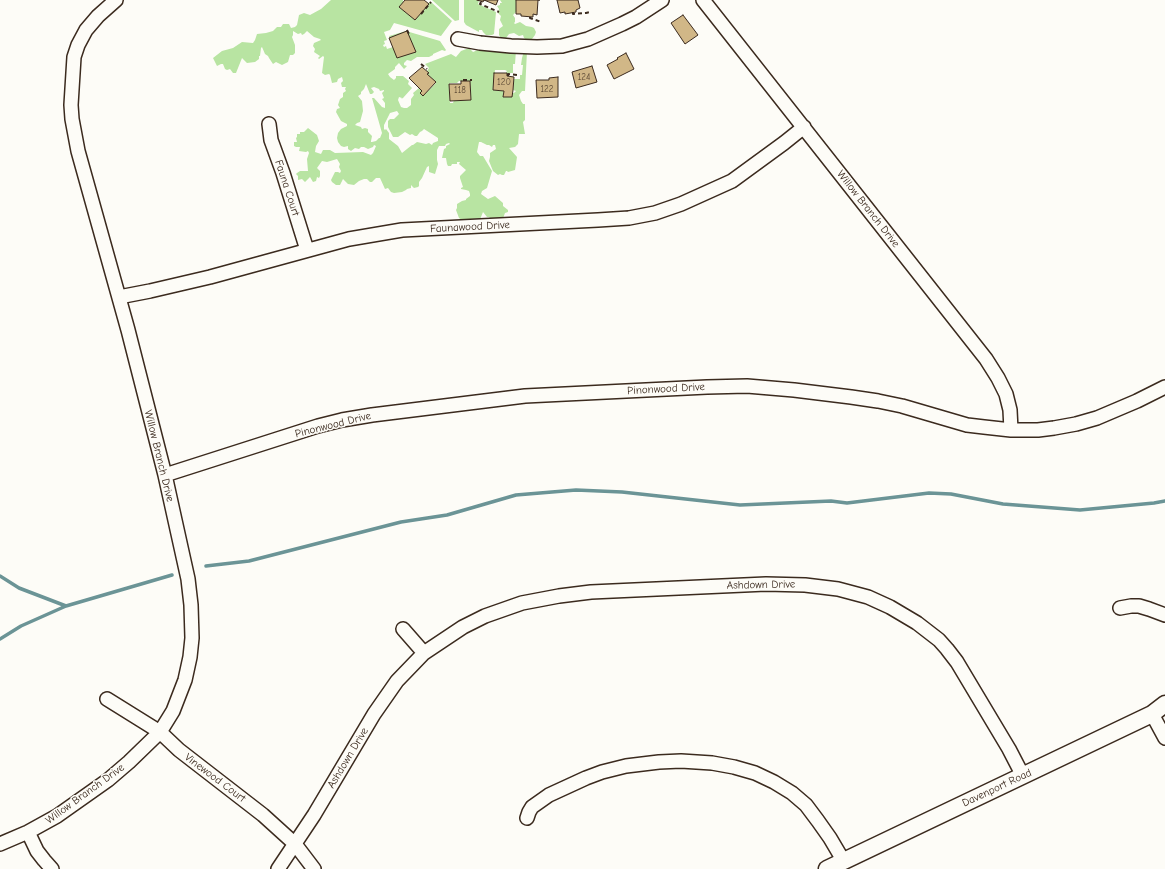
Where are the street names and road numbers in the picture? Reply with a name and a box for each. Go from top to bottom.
street label: Fauna Court [272,158,302,218]
street label: Willow Branch Drive [834,168,902,250]
street label: Faunawood Drive [430,218,510,236]
street label: Pinonwood Drive [627,380,705,398]
street label: Willow Branch Drive [141,409,177,503]
street label: Pinonwood Drive [294,409,372,441]
street label: Ashdown Drive [727,578,795,592]
street label: Ashdown Drive [325,725,371,791]
street label: Vinewood Court [182,751,248,805]
street label: Willow Branch Drive [43,761,127,827]
street label: Davenport Road [960,766,1034,810]

